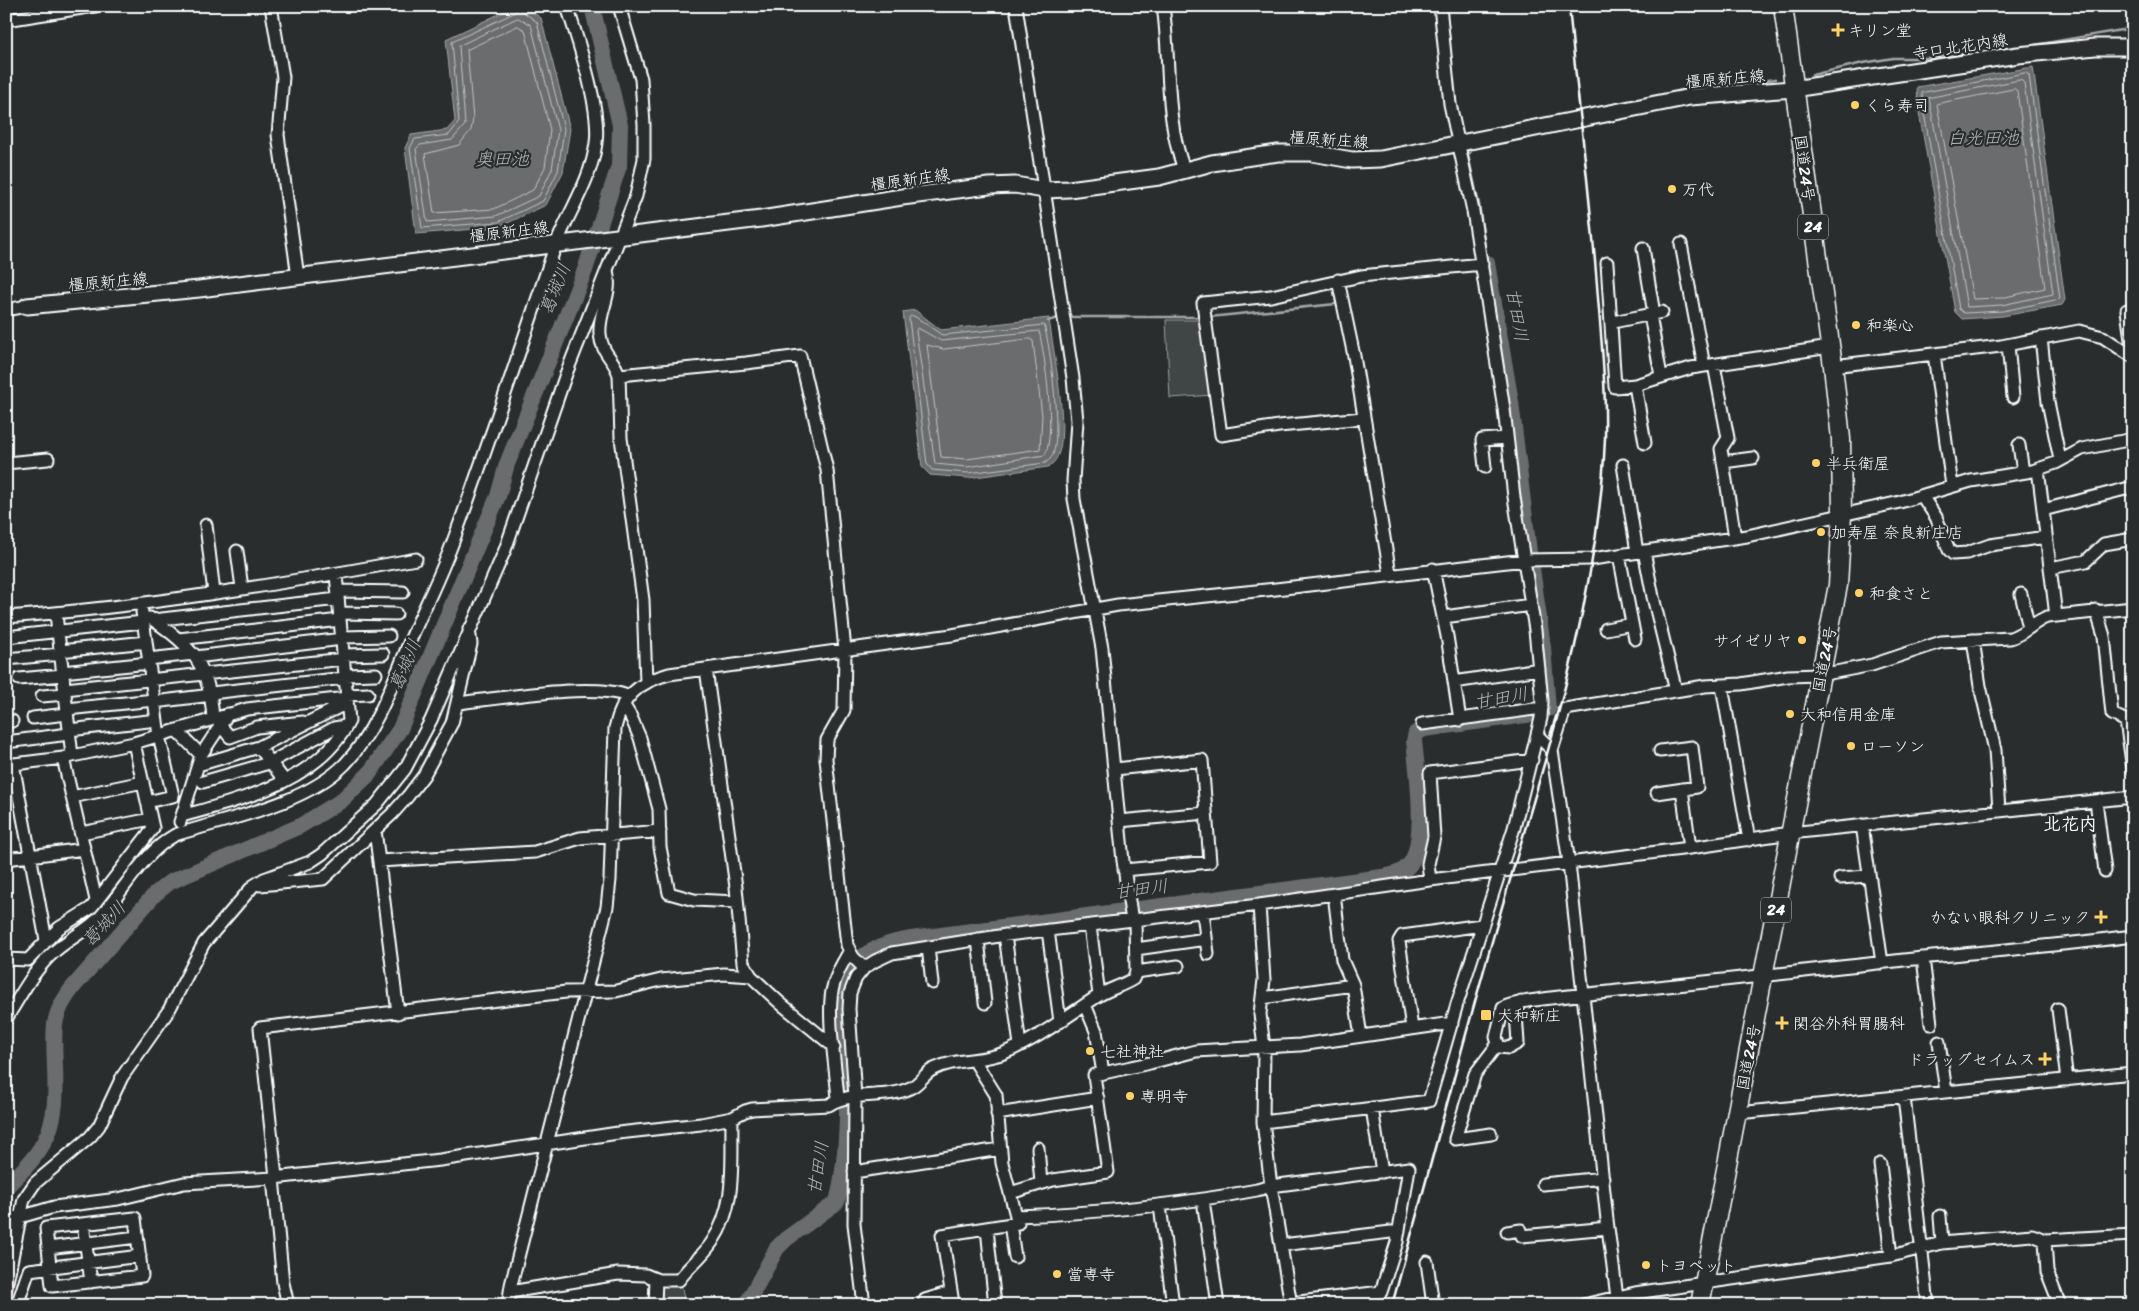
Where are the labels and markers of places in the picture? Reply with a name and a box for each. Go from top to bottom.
place label: キリン堂 [1848,16,1912,45]
marker: キリン堂 [1832,24,1844,36]
place label: くら寿司 [1865,91,1929,120]
marker: くら寿司 [1849,99,1861,111]
place label: 万代 [1682,175,1714,204]
marker: 万代 [1666,183,1678,195]
place label: 和楽心 [1866,311,1914,340]
marker: 和楽心 [1850,319,1862,331]
place label: 半兵衛屋 [1826,449,1890,478]
marker: 半兵衛屋 [1810,457,1822,469]
place label: 加寿屋 奈良新庄店 [1831,518,1963,547]
marker: 加寿屋 奈良新庄店 [1815,526,1827,538]
place label: 和食さと [1869,579,1933,608]
marker: 和食さと [1853,587,1865,599]
place label: サイゼリヤ [1713,626,1792,655]
marker: サイゼリヤ [1796,634,1808,646]
place label: 大和信用金庫 [1800,700,1896,729]
marker: 大和信用金庫 [1784,708,1796,720]
place label: ローソン [1861,732,1925,761]
marker: ローソン [1845,740,1857,752]
place label: かない眼科クリニック [1930,903,2090,932]
marker: かない眼科クリニック [2094,910,2108,924]
place label: 大和新庄 [1497,1001,1561,1030]
marker: 大和新庄 [1479,1008,1493,1022]
place label: 関谷外科胃腸科 [1793,1009,1905,1038]
marker: 関谷外科胃腸科 [1775,1016,1789,1030]
place label: 七社神社 [1100,1037,1164,1066]
marker: 七社神社 [1084,1045,1096,1057]
place label: ドラッグセイムス [1908,1045,2035,1074]
marker: ドラッグセイムス [2039,1053,2051,1065]
place label: 専明寺 [1140,1082,1188,1111]
marker: 専明寺 [1124,1090,1136,1102]
place label: トヨペット [1656,1251,1736,1280]
marker: トヨペット [1640,1259,1652,1271]
place label: 當専寺 [1067,1260,1115,1289]
marker: 當専寺 [1051,1268,1063,1280]

